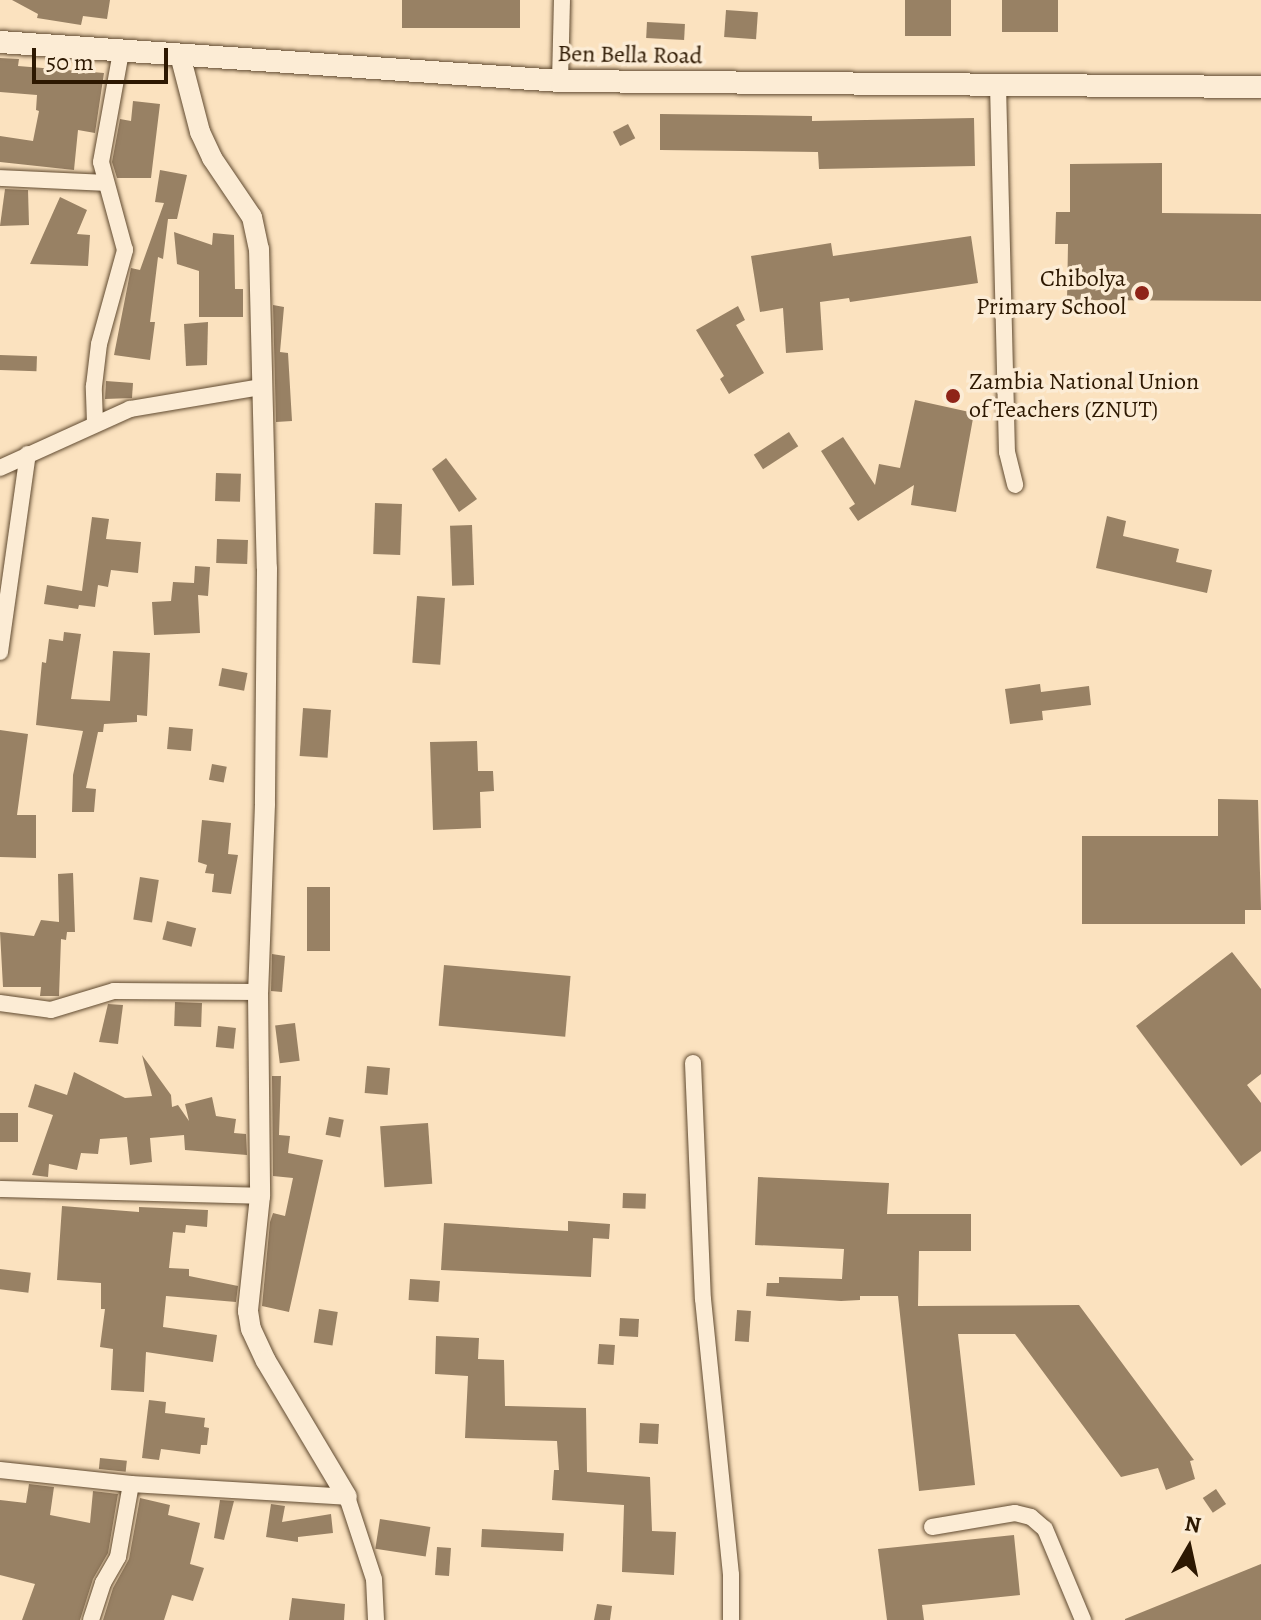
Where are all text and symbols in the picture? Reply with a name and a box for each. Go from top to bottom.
scale bar [36,32,172,82]
street label: Ben Bella Road [557,39,703,71]
text: 50 m [46,46,94,78]
place label: Chibolya Primary School [976,265,1126,321]
marker: Chibolya Primary School [1133,284,1151,302]
place label: Zambia National Union of Teachers (ZNUT) [969,368,1199,424]
marker: Zambia National Union of Teachers (ZNUT) [944,387,962,405]
north arrow [1149,1508,1229,1588]
text: N [1182,1508,1203,1540]

